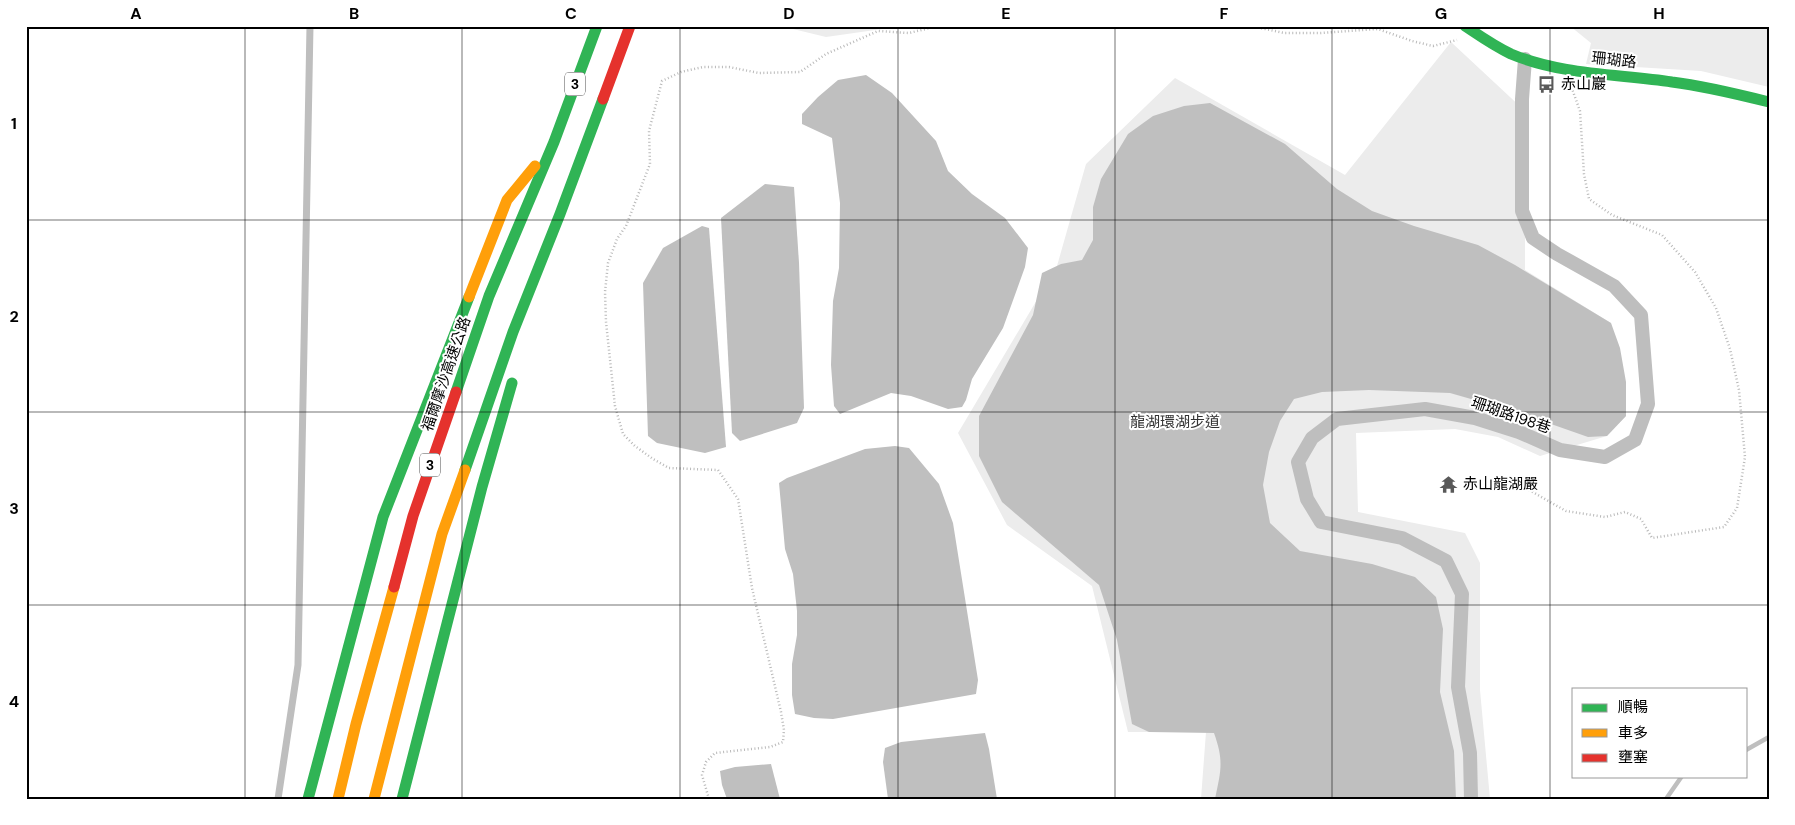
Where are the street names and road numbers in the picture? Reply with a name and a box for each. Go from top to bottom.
street label: 珊瑚路 [1591,48,1637,72]
road number: 3 [565,72,585,96]
street label: 福爾摩沙高速公路 [417,314,475,434]
street label: 珊瑚路198巷 [1469,392,1553,438]
road number: 3 [420,454,440,476]

